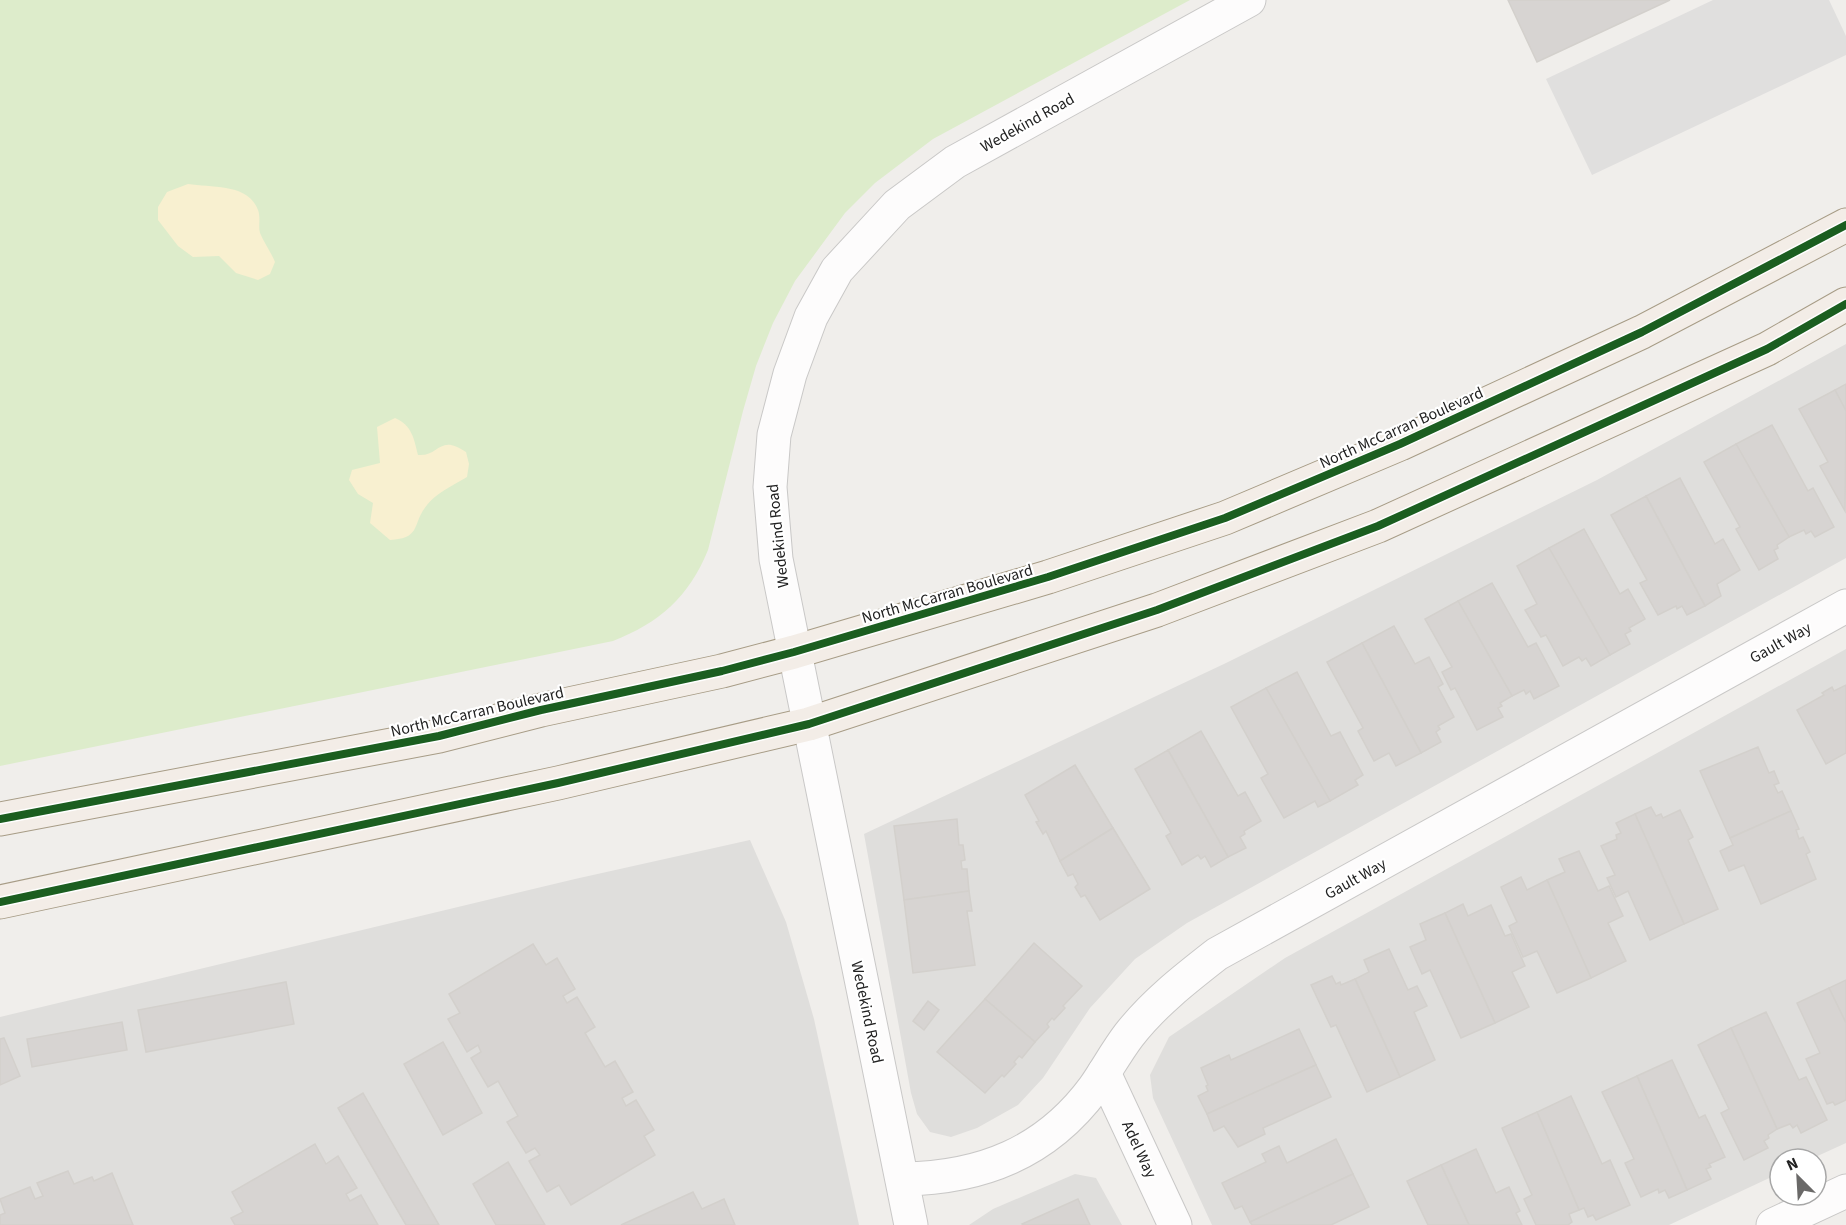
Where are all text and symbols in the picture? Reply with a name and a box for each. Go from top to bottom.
street label: Wedekind Road [977,88,1078,158]
street label: North McCarran Boulevard [1316,382,1487,474]
street label: Wedekind Road [762,483,794,589]
street label: North McCarran Boulevard [859,559,1035,629]
street label: Gault Way [1746,617,1816,669]
street label: North McCarran Boulevard [388,681,566,743]
street label: Gault Way [1321,853,1391,905]
street label: Wedekind Road [845,959,889,1066]
street label: Adel Way [1116,1117,1162,1182]
north arrow [1768,1147,1828,1207]
text: N [1783,1152,1802,1176]

